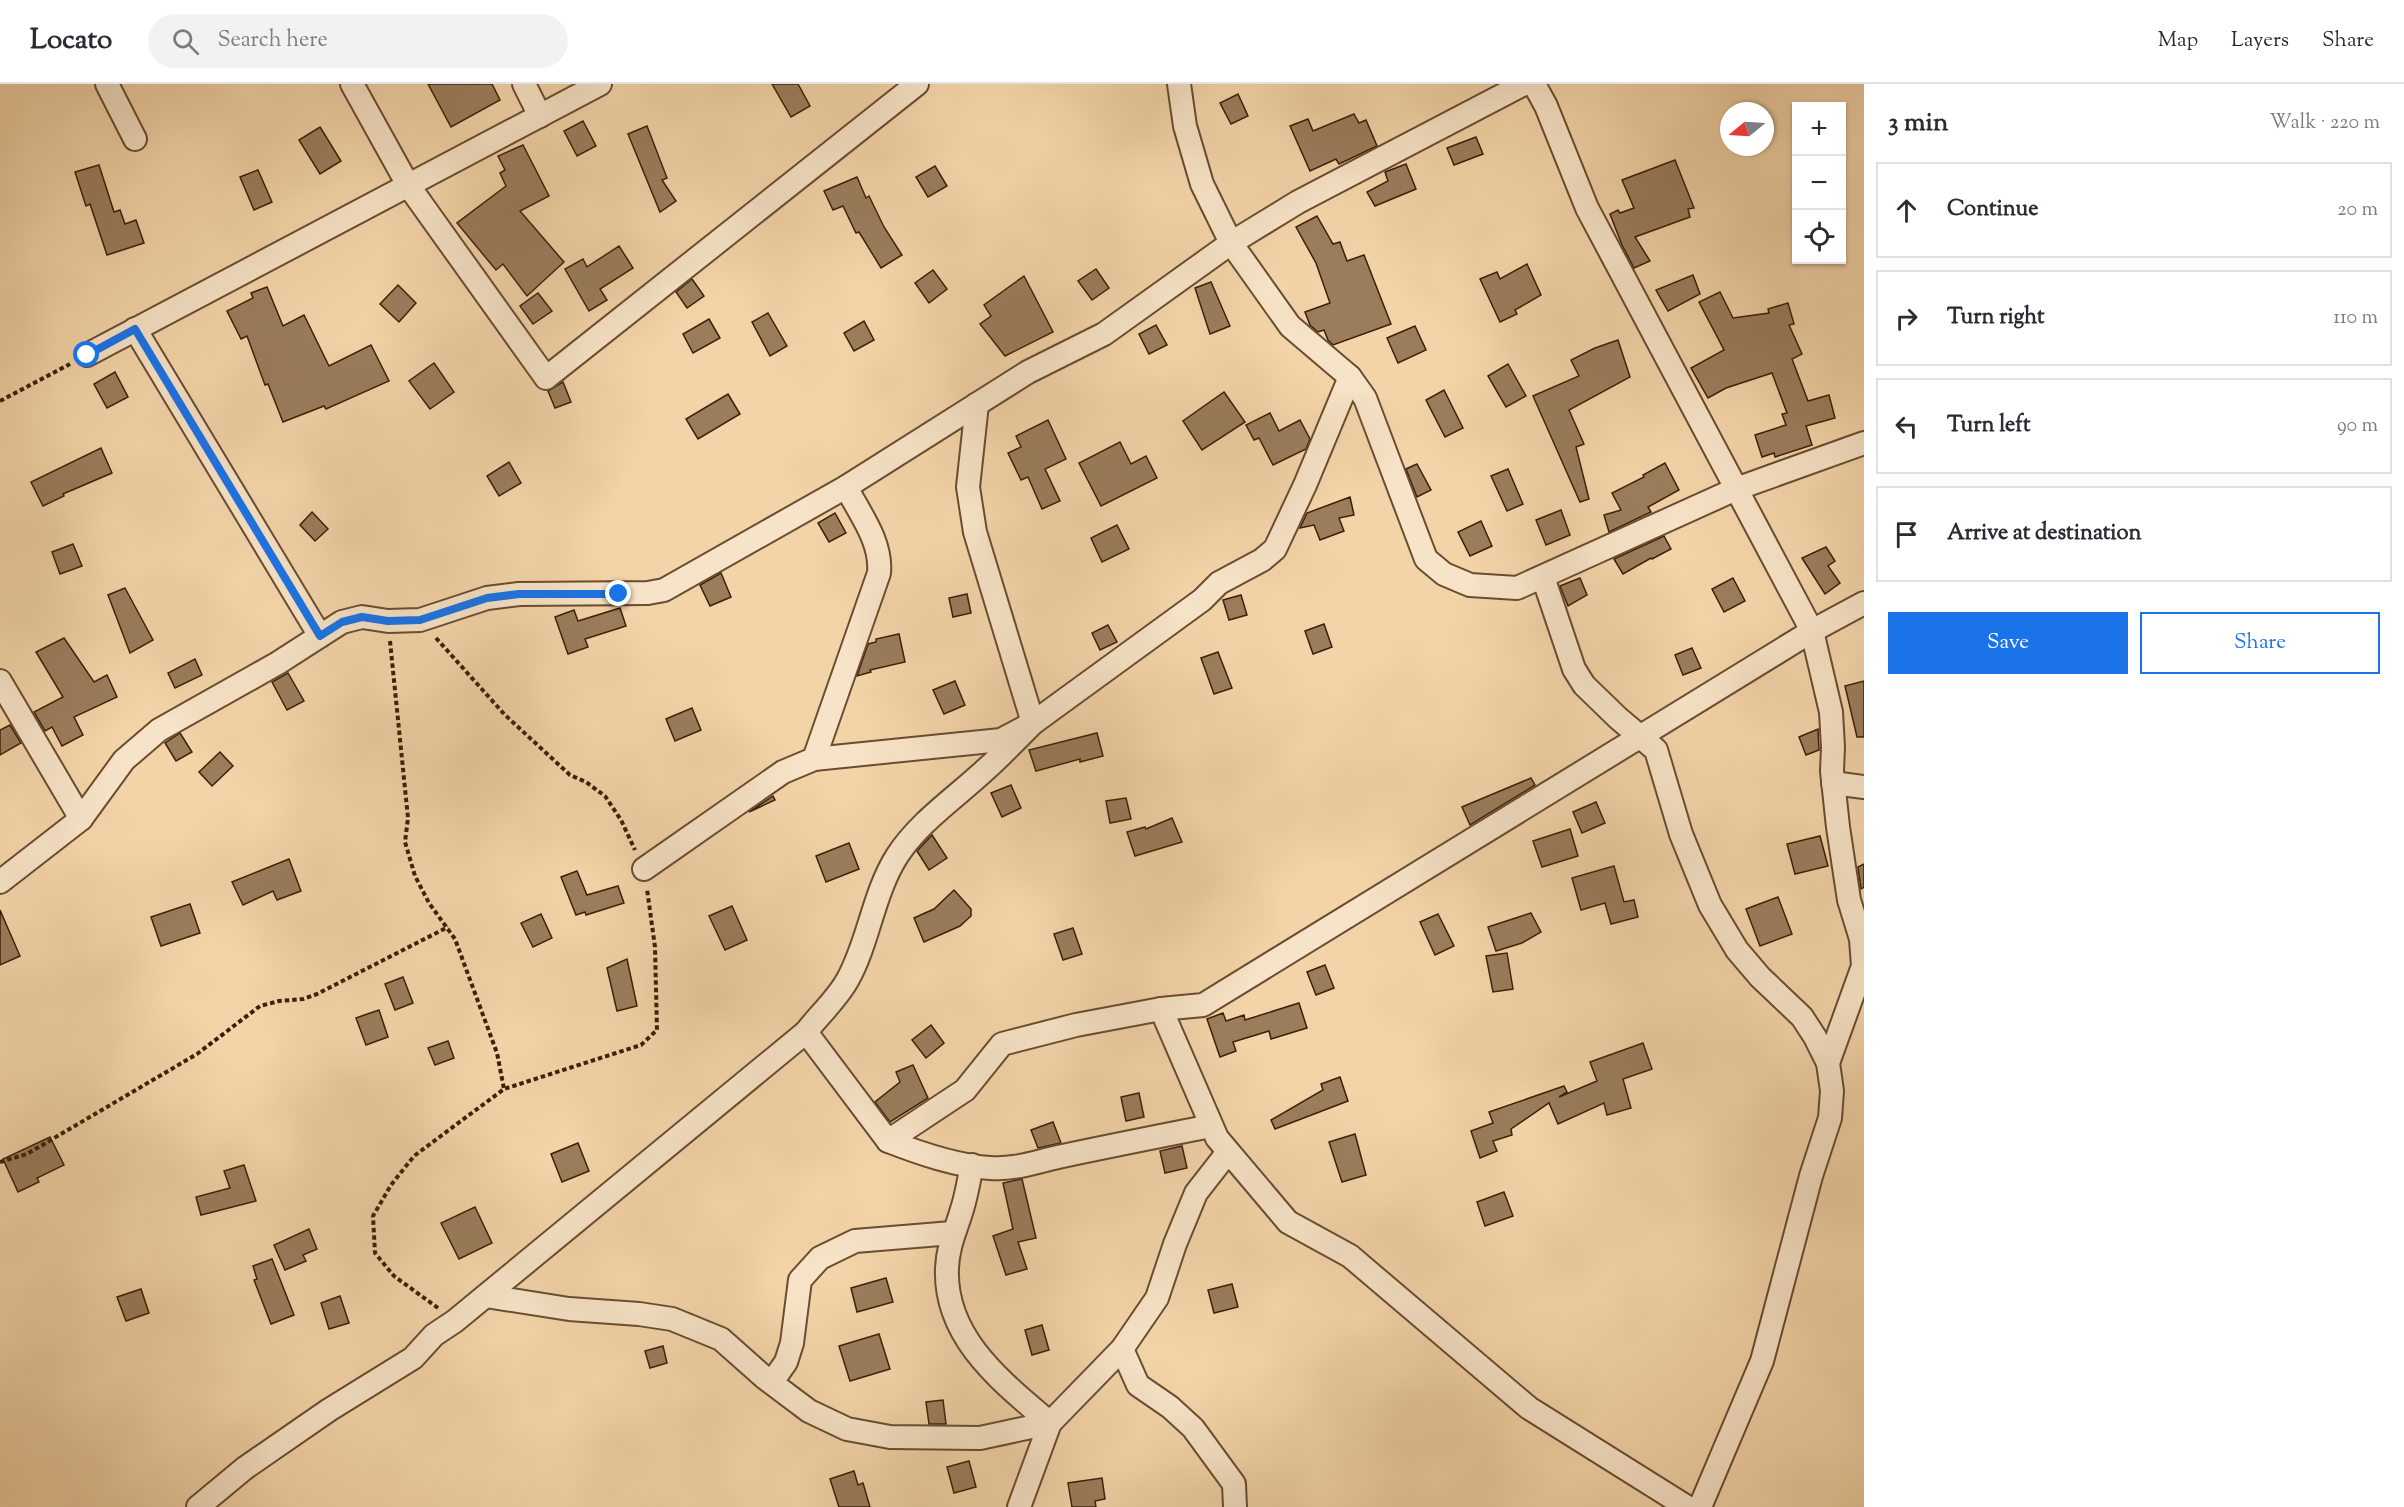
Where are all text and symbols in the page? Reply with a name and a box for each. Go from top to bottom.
search box [148,14,568,68]
text: Locato [30,21,112,61]
icon: search [169,25,202,58]
text: Search here [217,25,328,57]
text: Map [2158,26,2198,56]
text: Layers [2231,26,2289,56]
text: Share [2322,26,2374,56]
north arrow [1720,102,1774,156]
map controls [1792,102,1846,264]
button: + [1792,102,1846,156]
text: 3 min [1888,105,1948,142]
text: Walk · 220 m [2269,109,2380,138]
button: − [1792,156,1846,210]
icon: ahead [1890,194,1923,227]
text: Continue [1947,194,2038,226]
text: 20 m [2337,196,2378,225]
button: locate [1792,210,1846,264]
icon: right [1890,302,1923,335]
text: Turn right [1947,302,2044,334]
text: 110 m [2333,304,2378,333]
route start [73,341,99,367]
icon: left [1890,410,1923,443]
text: Turn left [1947,410,2030,442]
text: 90 m [2337,412,2378,441]
icon: arrive [1890,518,1923,551]
text: Arrive at destination [1947,518,2142,550]
route end [605,580,631,606]
button: Save [1888,612,2128,674]
button: Share [2140,612,2380,674]

